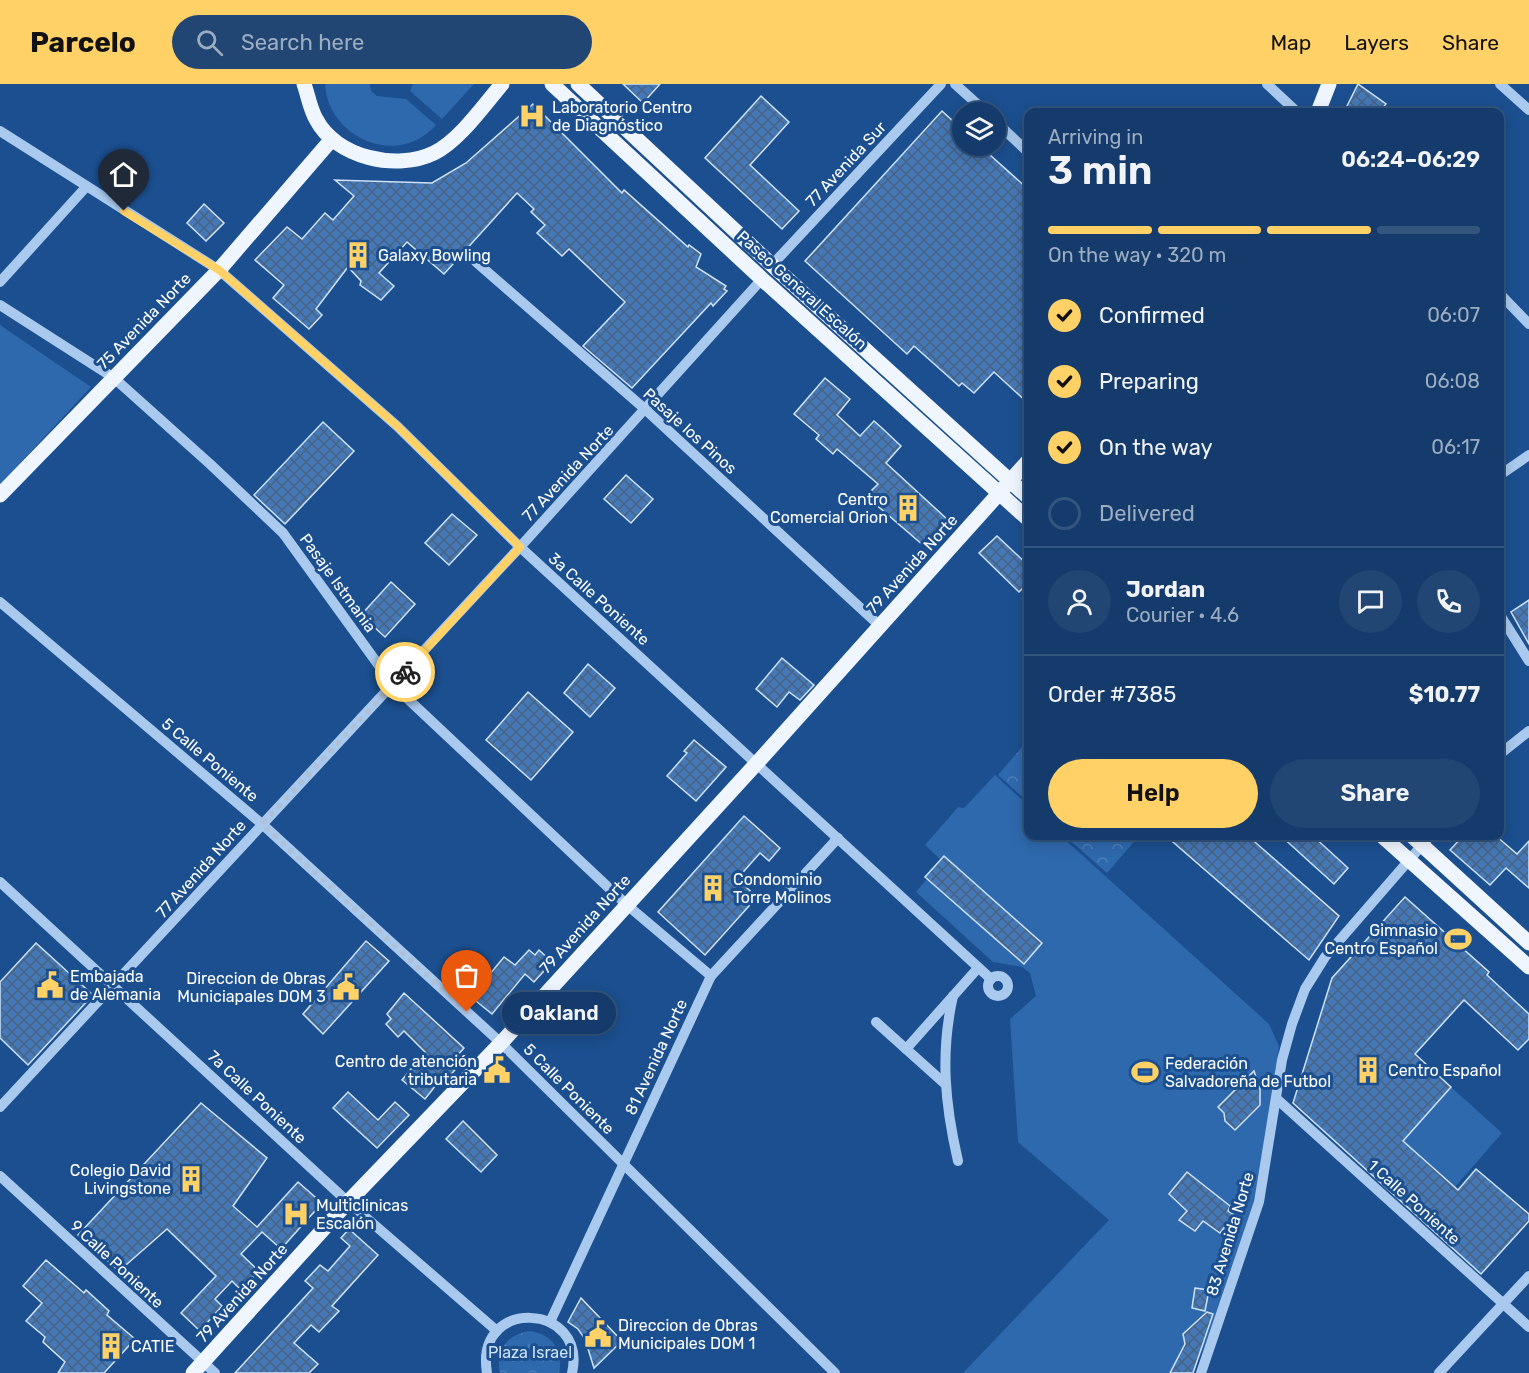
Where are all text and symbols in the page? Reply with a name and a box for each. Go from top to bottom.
search box [172,15,592,69]
text: Parcelo [30,26,136,59]
icon: search [193,26,226,59]
text: Search here [241,29,364,56]
text: Map [1270,30,1311,55]
text: Layers [1344,30,1409,55]
text: Share [1442,30,1499,55]
place label: Laboratorio Centro de Diagnóstico [552,98,692,135]
hospital icon: Laboratorio Centro de Diagnóstico [517,101,547,131]
map controls [952,102,1006,156]
button: layers [952,102,1006,156]
street label: 77 Avenida Sur [802,118,890,210]
text: Arriving in [1048,125,1143,149]
text: 06:24–06:29 [1341,146,1480,173]
text: 3 min [1048,148,1153,194]
pin [98,149,149,211]
icon: home [107,158,140,191]
street label: Paseo General Escalón [733,227,871,353]
building icon: Galaxy Bowling [343,240,373,270]
text: On the way · 320 m [1048,243,1226,267]
place label: Galaxy Bowling [378,246,491,265]
street label: 75 Avenida Norte [93,269,195,373]
icon: check [1048,299,1081,332]
text: Confirmed [1099,302,1205,329]
text: 06:07 [1427,303,1480,327]
icon: check [1048,365,1081,398]
text: Preparing [1099,368,1199,395]
text: 06:08 [1425,369,1480,393]
street label: Pasaje los Pinos [639,384,741,478]
street label: 77 Avenida Norte [518,421,618,525]
icon: check [1048,431,1081,464]
text: On the way [1099,434,1213,461]
text: 06:17 [1431,435,1480,459]
place label: Centro Comercial Orion [770,490,888,527]
building icon: Centro Comercial Orion [893,493,923,523]
text: Delivered [1099,500,1195,527]
street label: 79 Avenida Norte [863,511,961,617]
street label: Pasaje Istmania [296,530,380,636]
street label: 3a Calle Poniente [545,549,653,649]
button: person [1048,570,1111,633]
button: chat [1339,570,1402,633]
button: phone [1417,570,1480,633]
text: Jordan [1126,576,1205,603]
text: Courier · 4.6 [1126,603,1239,627]
courier [375,642,435,702]
icon: bike [389,656,422,689]
text: Order #7385 [1048,681,1176,708]
text: $10.77 [1409,681,1480,708]
street label: 5 Calle Poniente [158,714,262,806]
button: Help [1048,759,1258,828]
button: Share [1270,759,1480,828]
street label: 77 Avenida Norte [152,816,250,922]
place label: Condominio Torre Molinos [733,870,832,907]
street label: 79 Avenida Norte [536,871,634,977]
building icon: Condominio Torre Molinos [698,873,728,903]
place label: Gimnasio Centro Español [1325,921,1438,958]
sports icon: Gimnasio Centro Español [1443,924,1473,954]
pin [441,950,492,1012]
icon: bag [450,959,483,992]
place label: Embajada de Alemania [70,967,161,1004]
place label: Direccion de Obras Municiapales DOM 3 [177,969,326,1006]
public building icon: Embajada de Alemania [35,970,65,1000]
public building icon: Direccion de Obras Municiapales DOM 3 [331,972,361,1002]
callout: Oakland [503,991,617,1033]
street label: 81 Avenida Norte [621,996,691,1118]
text: Oakland [519,1001,599,1025]
street label: 5 Calle Poniente [520,1040,618,1138]
street label: 7a Calle Poniente [204,1046,310,1148]
place label: Centro de atención tributaria [335,1052,477,1089]
place label: Federación Salvadoreña de Futbol [1165,1054,1331,1091]
public building icon: Centro de atención tributaria [482,1055,512,1085]
building icon: Centro Español [1353,1055,1383,1085]
sports icon: Federación Salvadoreña de Futbol [1130,1057,1160,1087]
place label: Centro Español [1388,1061,1501,1080]
street label: 1 Calle Poniente [1364,1156,1464,1248]
place label: Colegio David Livingstone [70,1161,171,1198]
building icon: Colegio David Livingstone [176,1164,206,1194]
street label: 83 Avenida Norte [1202,1170,1258,1298]
place label: Multiclinicas Escalón [316,1196,408,1233]
hospital icon: Multiclinicas Escalón [281,1199,311,1229]
street label: 9 Calle Poniente [67,1216,167,1312]
street label: 79 Avenida Norte [193,1240,291,1346]
place label: Direccion de Obras Municipales DOM 1 [618,1316,758,1353]
public building icon: Direccion de Obras Municipales DOM 1 [583,1319,613,1349]
building icon: CATIE [96,1331,126,1361]
place label: CATIE [131,1337,174,1356]
park label: Plaza Israel [488,1343,572,1362]

